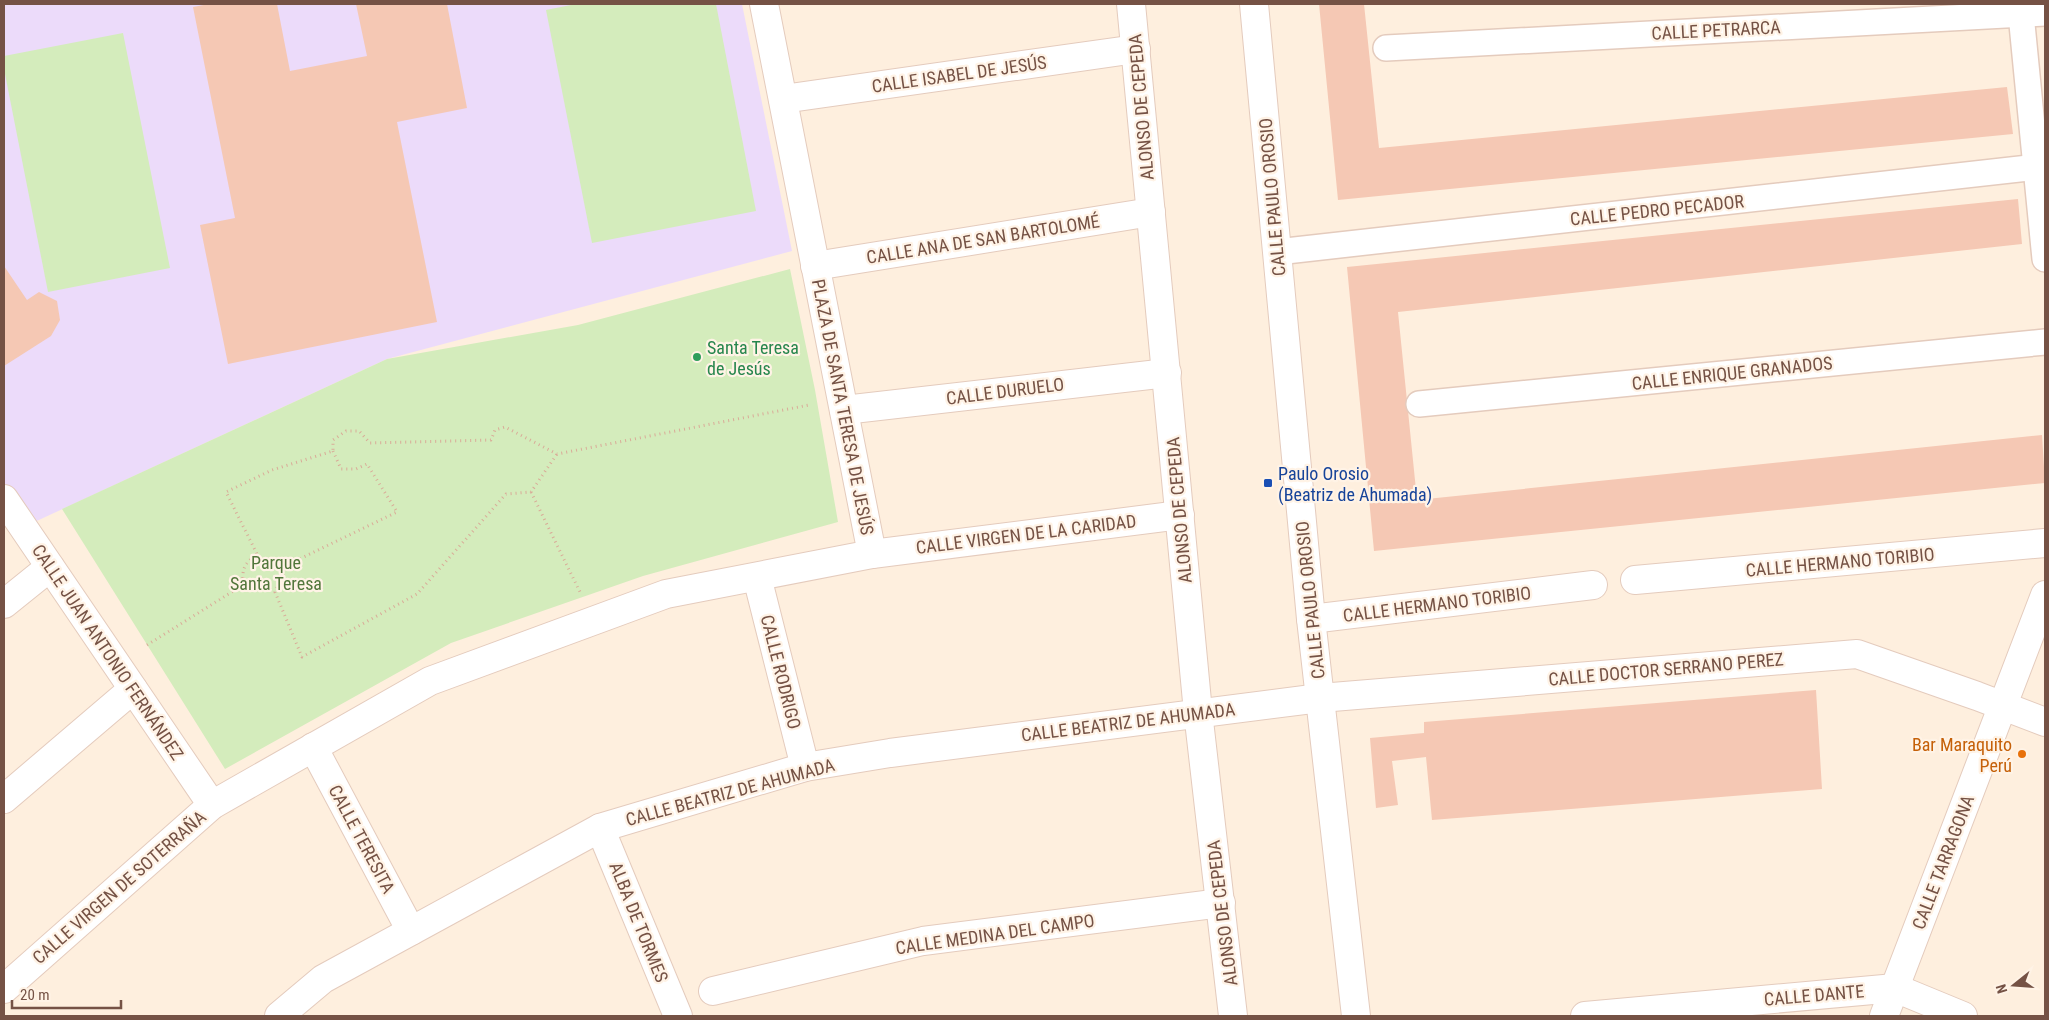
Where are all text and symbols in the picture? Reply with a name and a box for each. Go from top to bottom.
street label: CALLE PETRARCA [1651,16,1782,44]
street label: ALONSO DE CEPEDA [1124,32,1158,181]
street label: CALLE ISABEL DE JESÚS [870,51,1048,97]
street label: CALLE PAULO OROSIO [1255,117,1289,277]
street label: CALLE PEDRO PECADOR [1569,190,1745,230]
street label: CALLE ANA DE SAN BARTOLOMÉ [865,210,1101,268]
street label: PLAZA DE SANTA TERESA DE JESÚS [808,277,878,537]
place label: Santa Teresa de Jesús [707,337,799,379]
marker: Santa Teresa de Jesús [691,351,703,363]
street label: CALLE ENRIQUE GRANADOS [1631,352,1833,394]
street label: CALLE DURUELO [945,373,1065,409]
street label: ALONSO DE CEPEDA [1162,435,1196,584]
place label: Paulo Orosio (Beatriz de Ahumada) [1278,463,1432,506]
marker: Paulo Orosio (Beatriz de Ahumada) [1262,477,1274,489]
street label: CALLE VIRGEN DE LA CARIDAD [915,510,1137,558]
street label: CALLE PAULO OROSIO [1291,520,1329,680]
street label: CALLE JUAN ANTONIO FERNÁNDEZ [28,540,188,764]
street label: CALLE HERMANO TORIBIO [1745,543,1935,581]
park label: Parque Santa Teresa [230,552,322,594]
street label: CALLE HERMANO TORIBIO [1342,582,1532,626]
street label: CALLE RODRIGO [757,613,805,731]
street label: CALLE DOCTOR SERRANO PEREZ [1547,648,1785,690]
street label: CALLE BEATRIZ DE AHUMADA [1020,698,1237,746]
place label: Bar Maraquito Perú [1912,734,2012,776]
marker: Bar Maraquito Perú [2016,748,2028,760]
street label: CALLE BEATRIZ DE AHUMADA [623,754,837,830]
street label: CALLE TERESITA [325,781,400,897]
street label: CALLE TARRAGONA [1908,791,1978,932]
street label: CALLE VIRGEN DE SOTERRAÑA [28,806,210,968]
street label: ALONSO DE CEPEDA [1203,838,1241,987]
street label: ALBA DE TORMES [605,859,673,985]
street label: CALLE MEDINA DEL CAMPO [894,910,1096,958]
north arrow [1989,960,2039,1010]
scale bar [12,978,121,1010]
street label: CALLE DANTE [1763,980,1865,1010]
text: N [1993,982,2010,995]
text: 20 m [20,986,50,1004]

